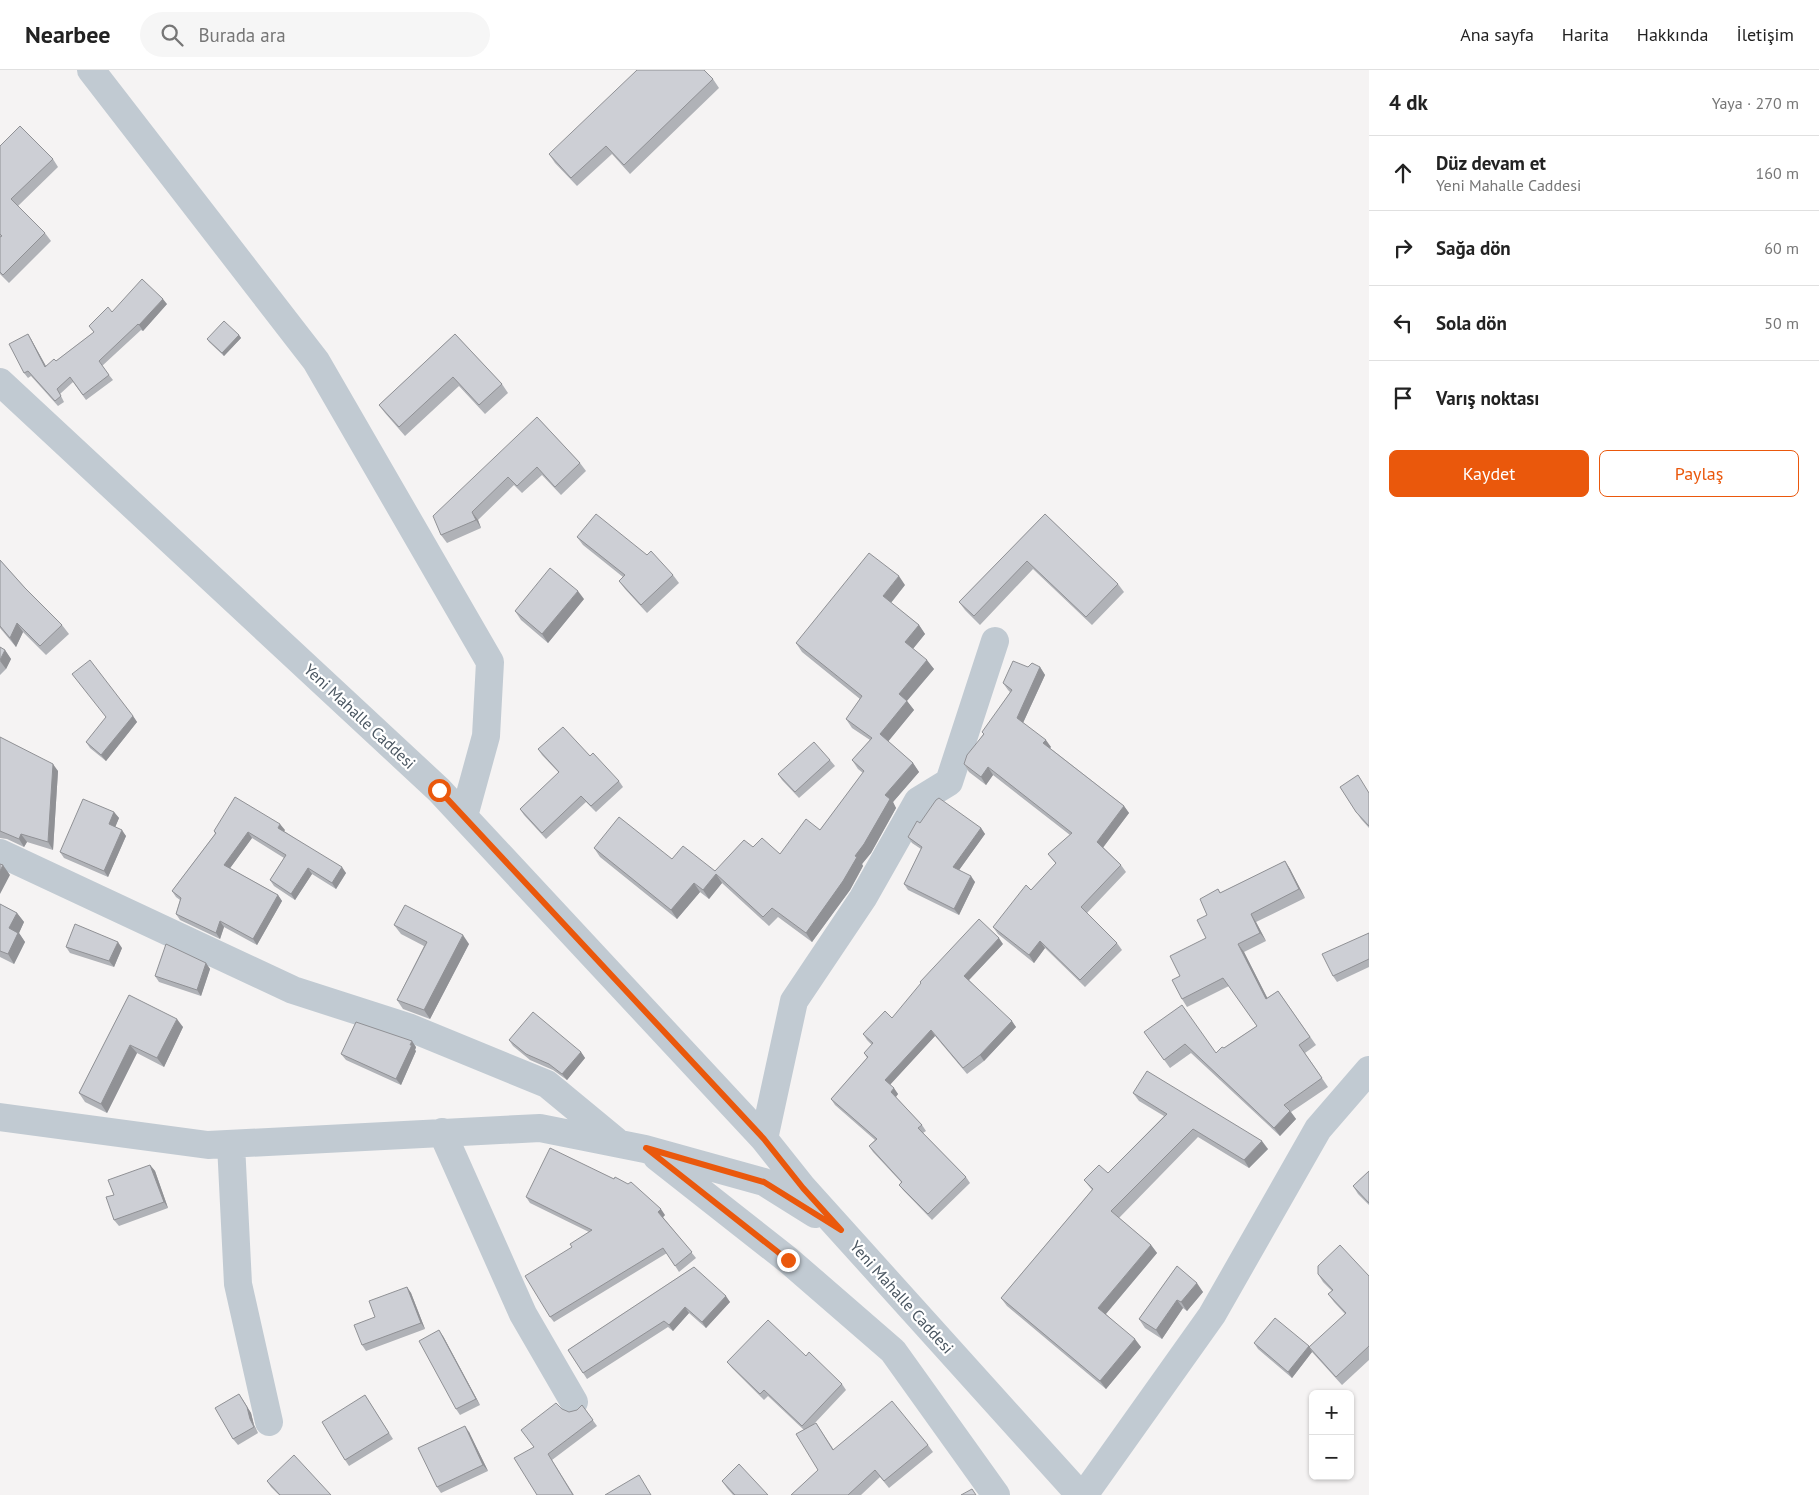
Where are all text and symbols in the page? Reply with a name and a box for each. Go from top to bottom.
search box [140,12,490,57]
text: Nearbee [25,19,110,50]
icon: search [158,21,186,49]
text: Burada ara [198,23,286,47]
text: Ana sayfa [1460,23,1534,46]
text: Harita [1562,23,1609,46]
text: Hakkında [1637,23,1708,46]
text: İletişim [1736,23,1794,46]
text: 4 dk [1389,89,1428,116]
text: Yaya · 270 m [1712,93,1799,113]
text: Düz devam et [1436,151,1546,175]
icon: ahead [1389,159,1417,187]
text: 160 m [1756,163,1799,183]
text: Yeni Mahalle Caddesi [1436,175,1581,195]
icon: right [1389,234,1417,262]
text: Sağa dön [1436,236,1511,260]
text: 60 m [1764,238,1799,258]
icon: left [1389,309,1417,337]
text: Sola dön [1436,311,1507,335]
text: 50 m [1764,313,1799,333]
icon: arrive [1389,384,1417,412]
text: Varış noktası [1436,386,1539,410]
button: Kaydet [1389,450,1589,497]
button: Paylaş [1599,450,1799,497]
street label: Yeni Mahalle Caddesi [300,659,420,773]
route start [428,779,451,802]
street label: Yeni Mahalle Caddesi [846,1236,958,1358]
route end [777,1249,800,1272]
map controls [1309,1390,1354,1480]
button: + [1309,1390,1354,1435]
button: − [1309,1435,1354,1480]

